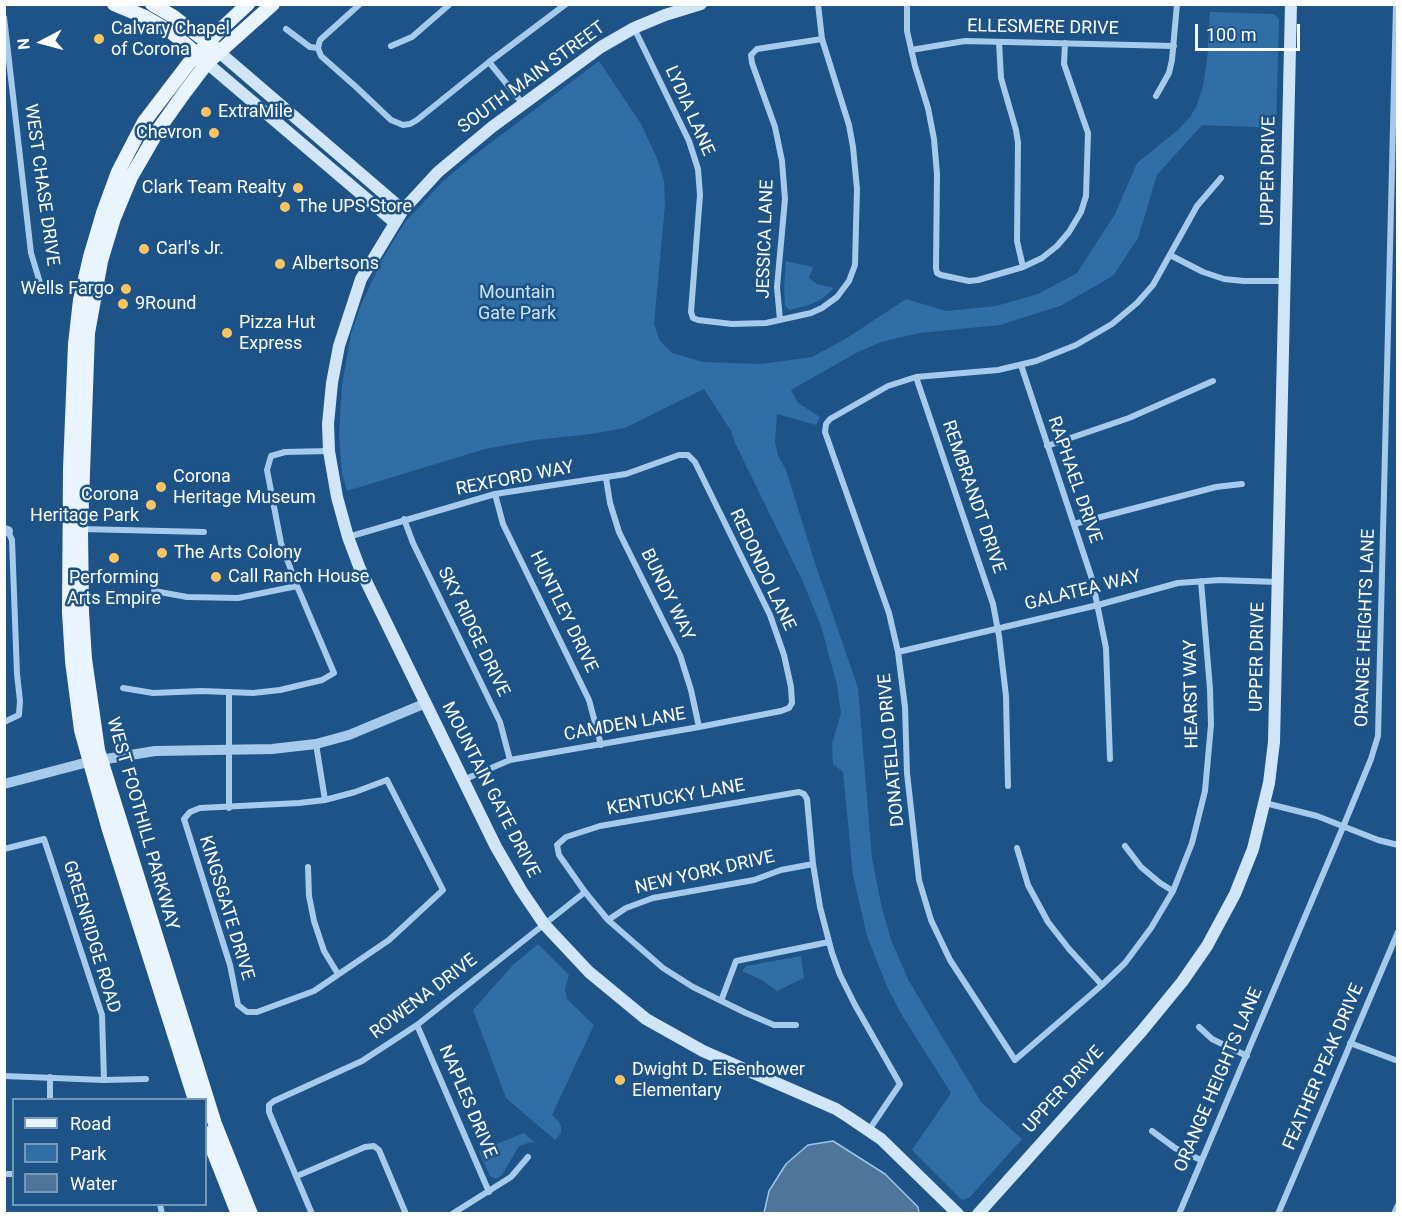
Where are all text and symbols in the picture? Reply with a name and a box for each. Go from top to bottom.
north arrow [12,12,72,72]
scale bar [1198,12,1303,50]
street label: ELLESMERE DRIVE [967,16,1119,40]
street label: SOUTH MAIN STREET [454,17,610,139]
place label: Calvary Chapel of Corona [111,18,230,60]
text: 100 m [1206,24,1257,45]
marker: Calvary Chapel of Corona [92,32,106,46]
text: N [14,37,34,51]
street label: LYDIA LANE [660,63,718,159]
place label: ExtraMile [218,101,293,123]
street label: WEST CHASE DRIVE [19,103,63,267]
marker: ExtraMile [199,105,213,119]
street label: UPPER DRIVE [1257,116,1281,226]
place label: Chevron [136,122,202,144]
marker: Chevron [207,126,221,140]
place label: Clark Team Realty [142,177,286,199]
street label: JESSICA LANE [753,179,779,299]
marker: Clark Team Realty [291,181,305,195]
place label: The UPS Store [297,196,412,218]
marker: The UPS Store [278,200,292,214]
place label: Carl's Jr. [156,238,224,260]
marker: Carl's Jr. [137,242,151,256]
place label: Albertsons [292,253,379,275]
marker: Albertsons [273,257,287,271]
place label: Wells Fargo [21,278,114,300]
marker: Wells Fargo [119,282,133,296]
park label: Mountain Gate Park [478,282,556,324]
place label: 9Round [135,293,196,315]
marker: 9Round [116,297,130,311]
place label: Pizza Hut Express [239,312,316,354]
marker: Pizza Hut Express [220,326,234,340]
street label: RAPHAEL DRIVE [1042,414,1106,546]
street label: REMBRANDT DRIVE [937,418,1009,576]
street label: REXFORD WAY [454,457,576,501]
place label: Corona Heritage Museum [173,466,316,508]
marker: Corona Heritage Museum [154,480,168,494]
place label: Corona Heritage Park [30,484,139,526]
marker: Corona Heritage Park [144,498,158,512]
street label: REDONDO LANE [724,506,800,634]
street label: ORANGE HEIGHTS LANE [1352,529,1380,727]
place label: The Arts Colony [174,542,302,564]
street label: BUNDY WAY [635,545,699,645]
marker: The Arts Colony [155,546,169,560]
street label: HUNTLEY DRIVE [524,548,602,676]
marker: Performing Arts Empire [107,551,121,565]
street label: SKY RIDGE DRIVE [432,564,514,700]
place label: Call Ranch House [228,566,369,588]
street label: GALATEA WAY [1023,566,1143,616]
place label: Performing Arts Empire [67,567,161,610]
marker: Call Ranch House [209,570,223,584]
street label: UPPER DRIVE [1246,602,1270,712]
street label: HEARST WAY [1180,639,1204,749]
street label: DONATELLO DRIVE [875,672,909,828]
street label: MOUNTAIN GATE DRIVE [436,699,544,881]
street label: CAMDEN LANE [562,704,688,746]
street label: WEST FOOTHILL PARKWAY [101,715,183,933]
street label: KENTUCKY LANE [605,775,747,821]
street label: KINGSGATE DRIVE [194,833,258,983]
street label: NEW YORK DRIVE [633,846,777,900]
street label: GREENRIDGE ROAD [58,858,124,1016]
street label: ROWENA DRIVE [366,950,482,1044]
street label: FEATHER PEAK DRIVE [1279,981,1369,1153]
street label: ORANGE HEIGHTS LANE [1170,985,1268,1175]
street label: NAPLES DRIVE [433,1042,501,1162]
street label: UPPER DRIVE [1019,1042,1109,1138]
place label: Dwight D. Eisenhower Elementary [632,1059,805,1102]
marker: Dwight D. Eisenhower Elementary [613,1073,627,1087]
legend [12,1098,207,1206]
text: Road [70,1113,111,1134]
text: Park [70,1143,106,1164]
text: Water [70,1173,117,1194]

